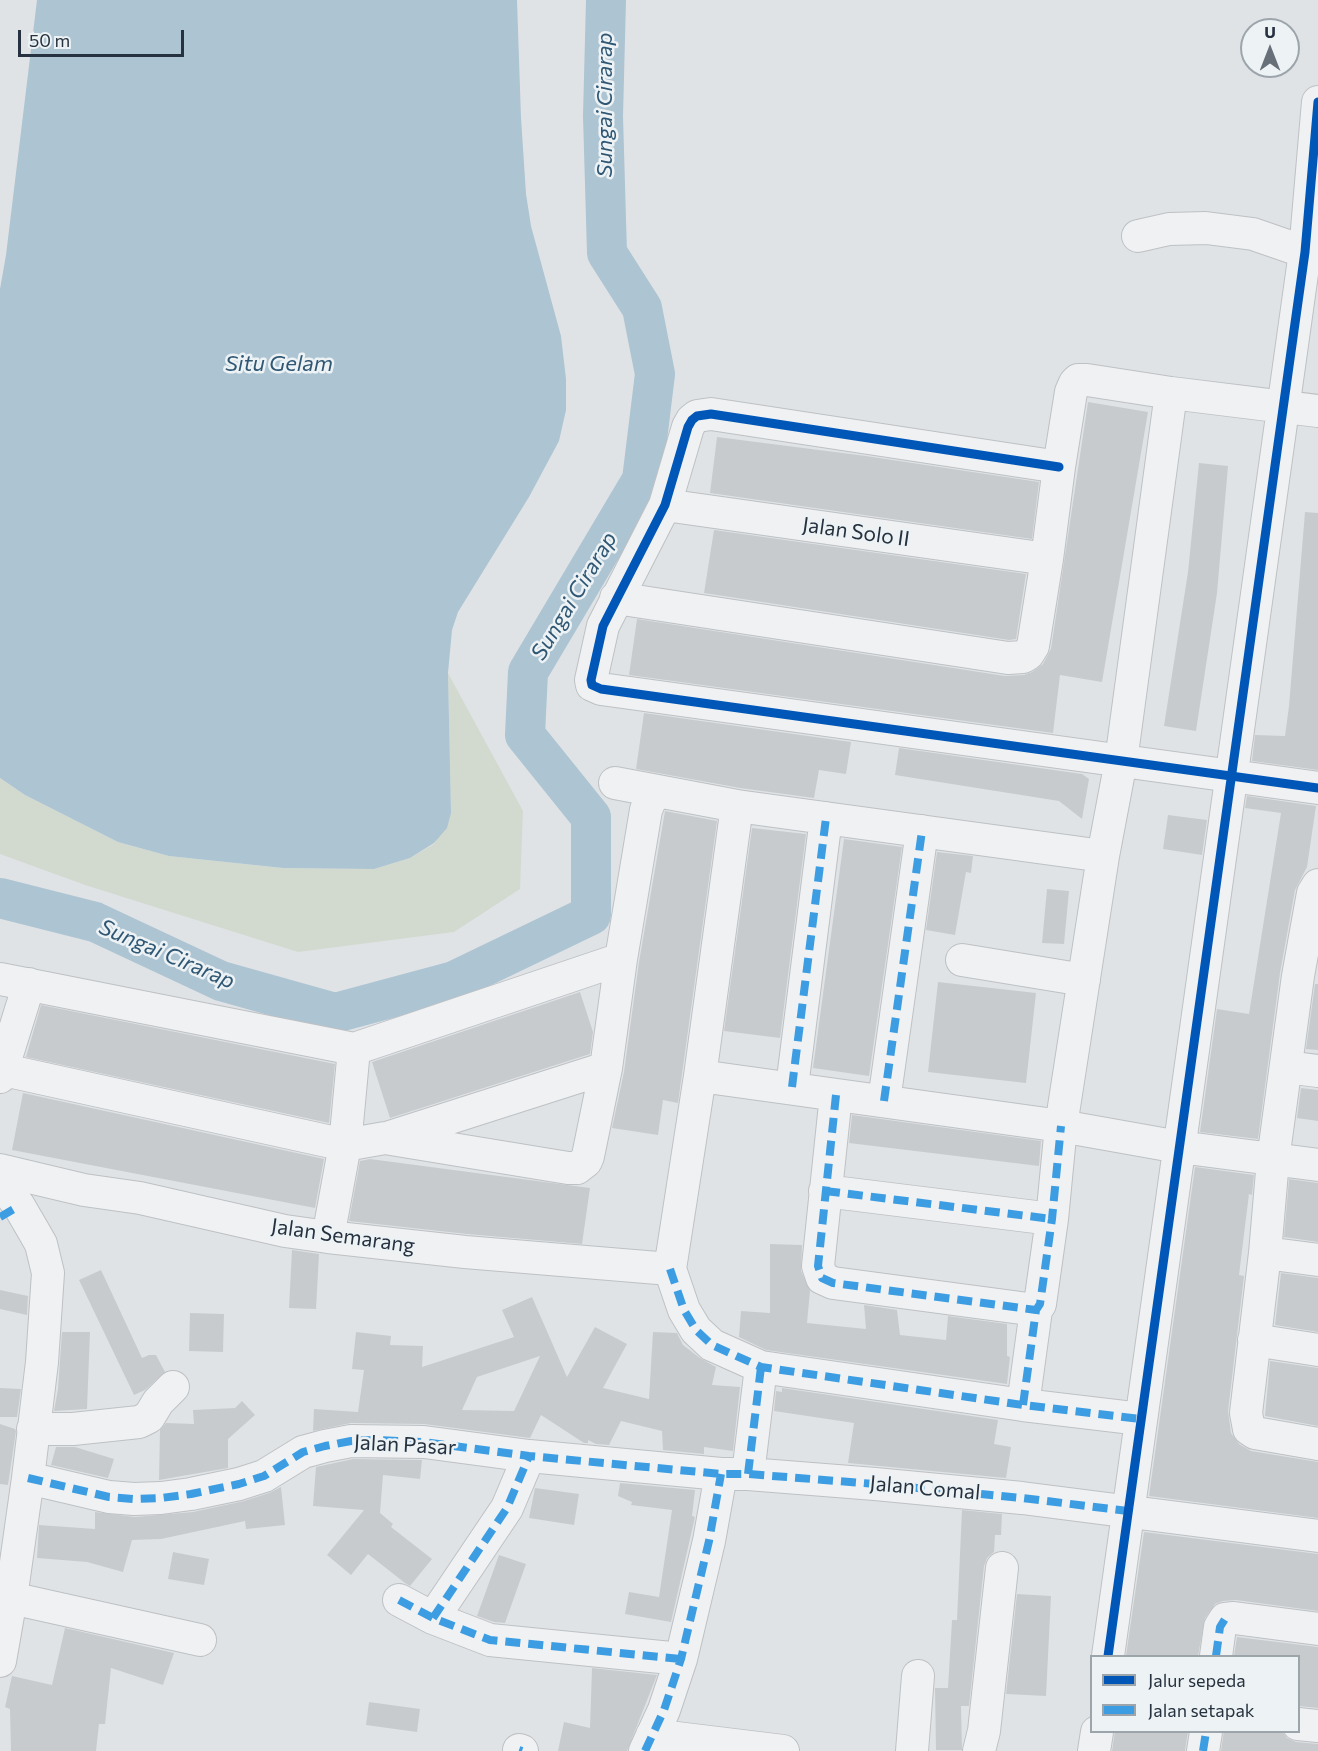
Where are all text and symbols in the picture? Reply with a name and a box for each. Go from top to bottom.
scale bar [21,18,188,56]
north arrow [1240,18,1300,78]
text: U [1264,22,1276,41]
text: 50 m [29,29,70,51]
water label: Sungai Cirarap [592,33,618,177]
water label: Situ Gelam [225,351,333,377]
street label: Jalan Solo II [801,512,911,552]
water label: Sungai Cirarap [525,527,623,665]
water label: Sungai Cirarap [95,914,239,994]
street label: Jalan Semarang [270,1213,416,1259]
street label: Jalan Pasar [353,1430,457,1460]
street label: Jalan Comal [869,1471,981,1505]
legend [1090,1655,1300,1733]
text: Jalur sepeda [1148,1669,1246,1691]
text: Jalan setapak [1148,1699,1255,1721]

